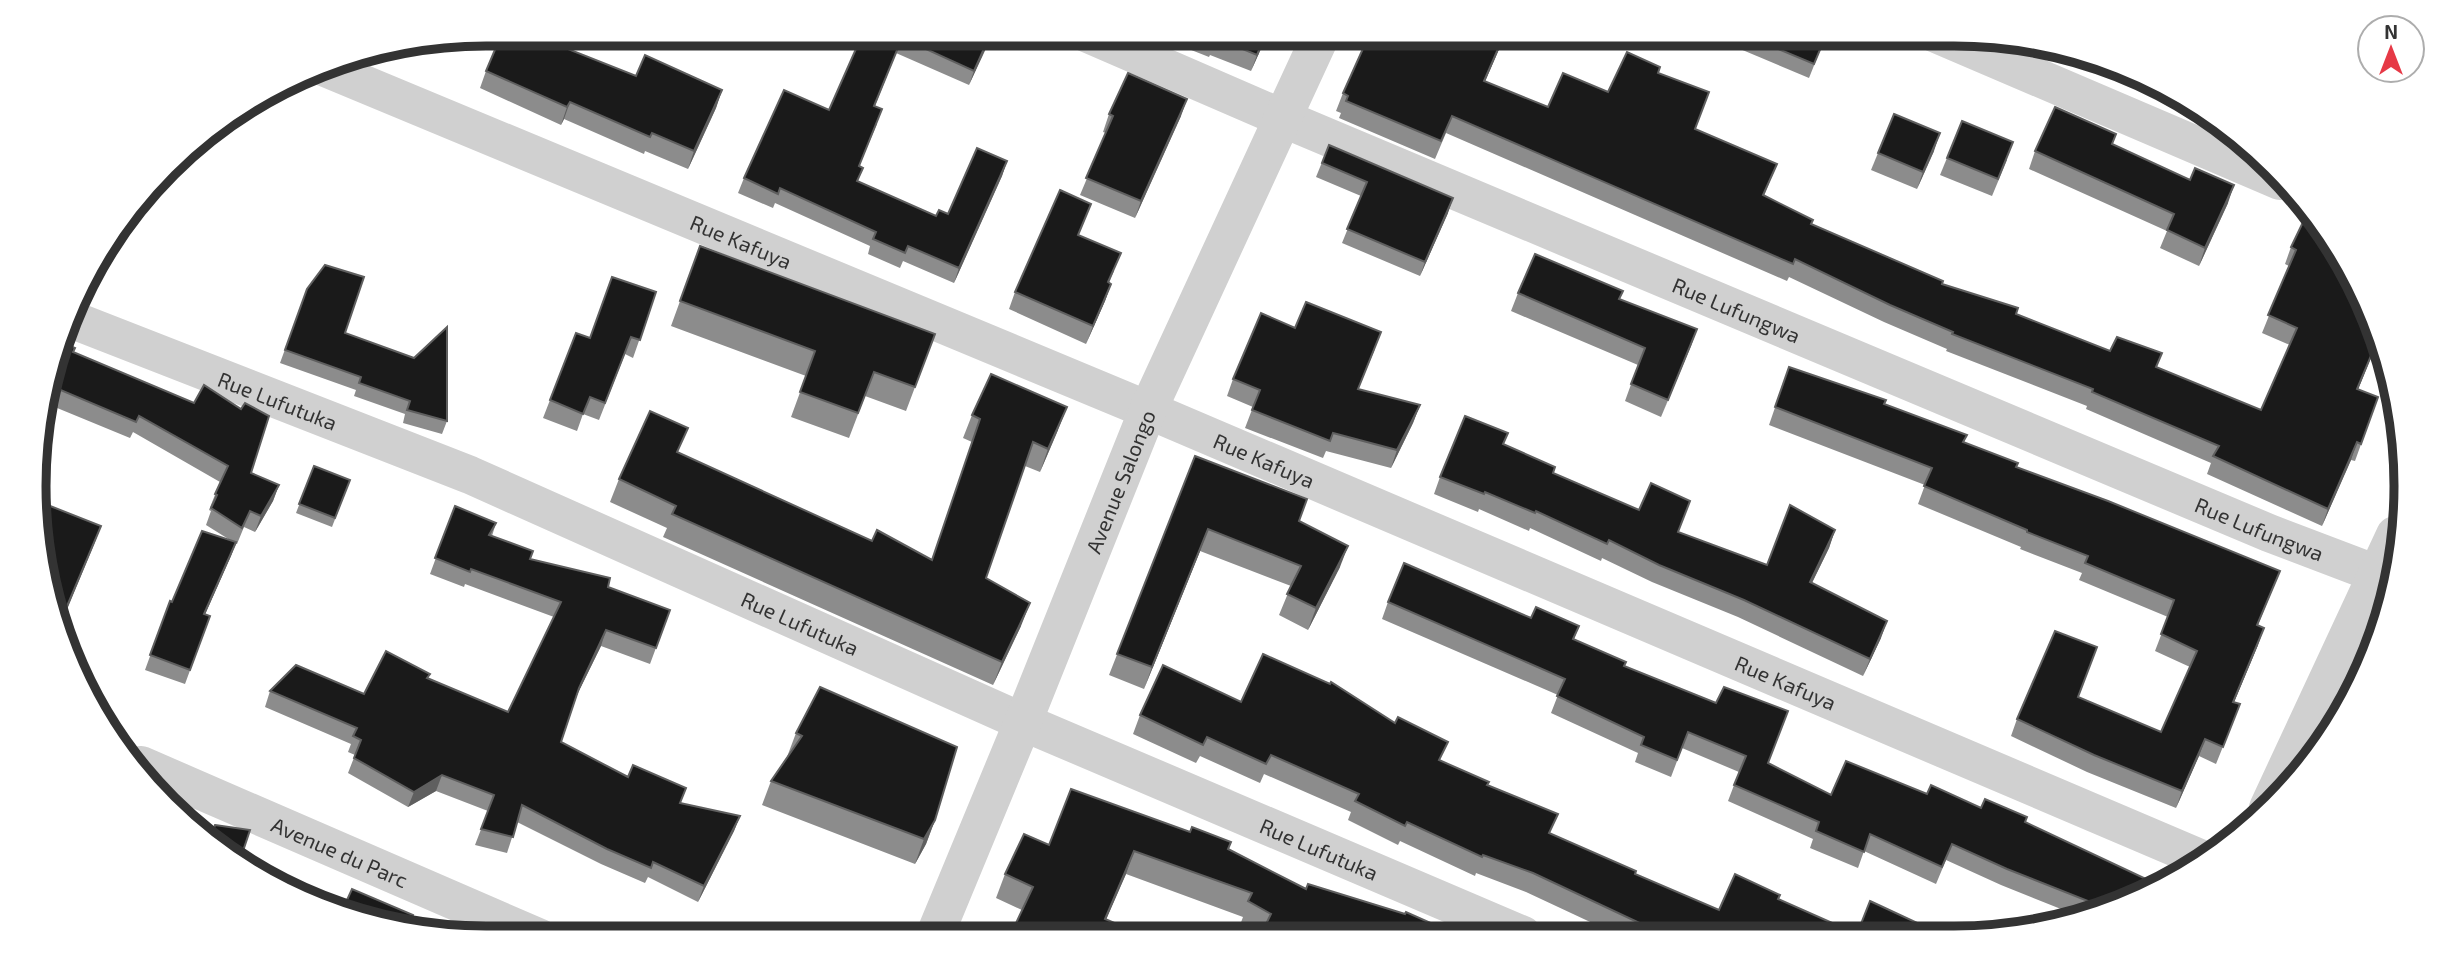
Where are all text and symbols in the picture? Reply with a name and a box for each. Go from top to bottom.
north arrow [2356,14,2426,84]
text: N [2384,20,2398,43]
street label: Rue Kafuya [687,209,796,273]
street label: Rue Lufungwa [1669,271,1805,347]
street label: Rue Lufutuka [215,365,341,435]
street label: Avenue Salongo [1079,406,1159,557]
street label: Rue Kafuya [1210,427,1319,492]
street label: Rue Lufungwa [2192,491,2328,565]
street label: Rue Lufutuka [738,585,863,660]
street label: Rue Kafuya [1732,649,1840,714]
street label: Avenue du Parc [268,811,412,892]
street label: Rue Lufutuka [1257,812,1382,884]

